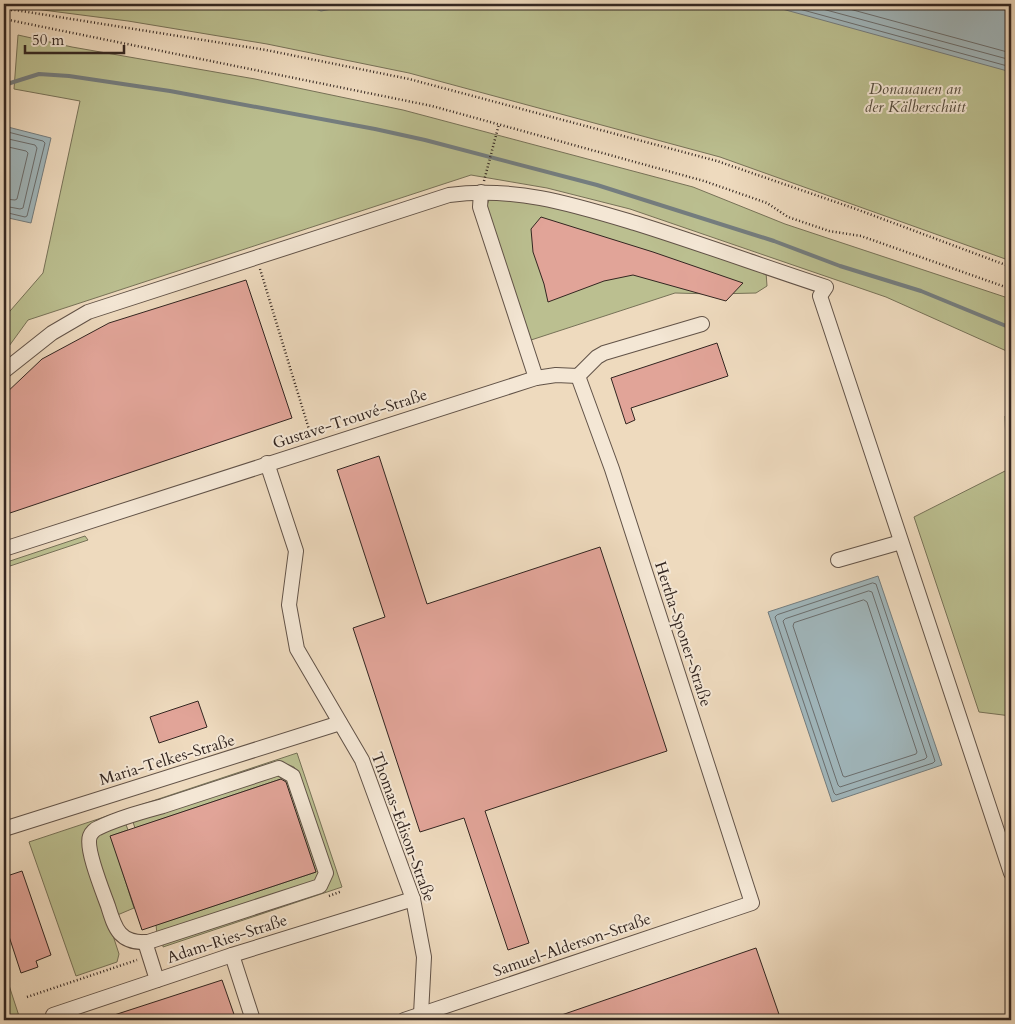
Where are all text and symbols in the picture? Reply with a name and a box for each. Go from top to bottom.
scale bar [25,22,124,54]
text: 50 m [32,30,64,50]
park label: Donauauen an der Kälberschütt [864,78,966,118]
street label: Gustave-Trouvé-Straße [270,384,430,454]
street label: Hertha-Sponer-Straße [649,559,717,709]
street label: Maria-Telkes-Straße [97,729,237,791]
street label: Thomas-Edison-Straße [366,749,440,905]
street label: Samuel-Alderson-Straße [490,908,654,982]
street label: Adam-Ries-Straße [164,909,290,969]

